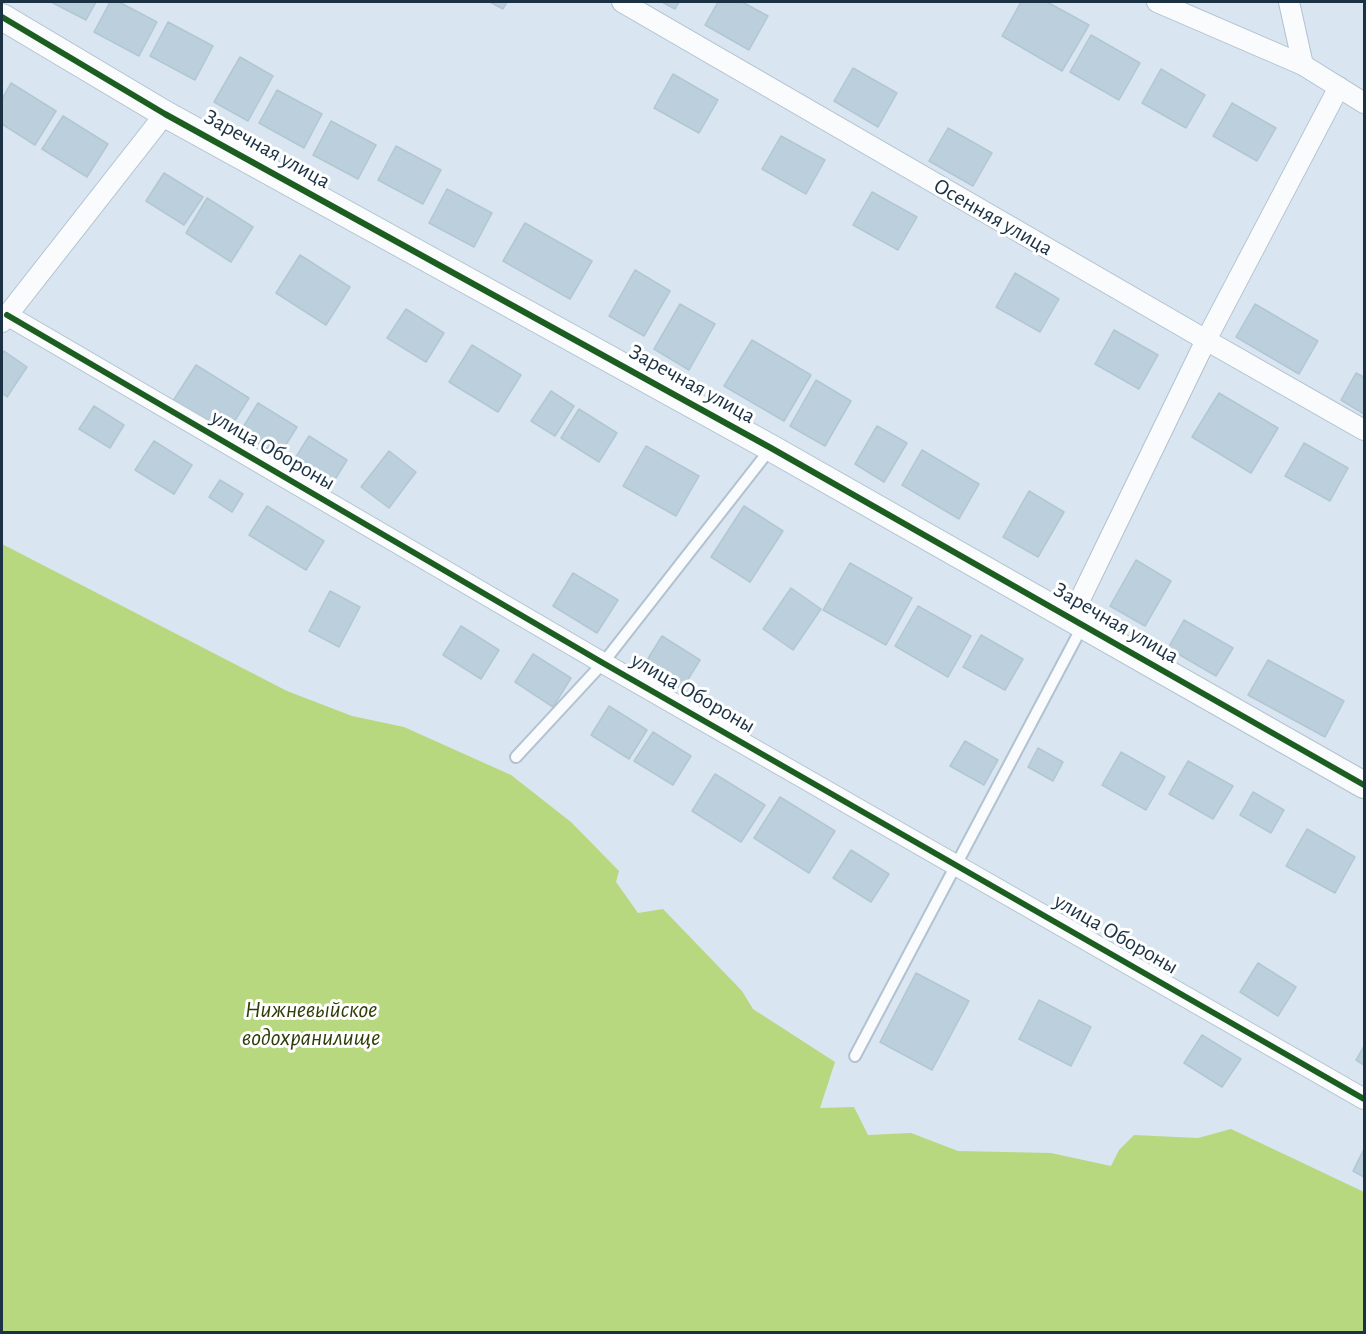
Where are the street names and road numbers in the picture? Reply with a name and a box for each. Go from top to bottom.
street label: Заречная улица [199,103,335,195]
street label: Осенняя улица [929,172,1057,262]
street label: Заречная улица [624,338,760,430]
street label: улица Обороны [206,404,340,496]
street label: Заречная улица [1049,576,1183,670]
street label: улица Обороны [626,647,760,739]
street label: улица Обороны [1049,888,1183,980]

